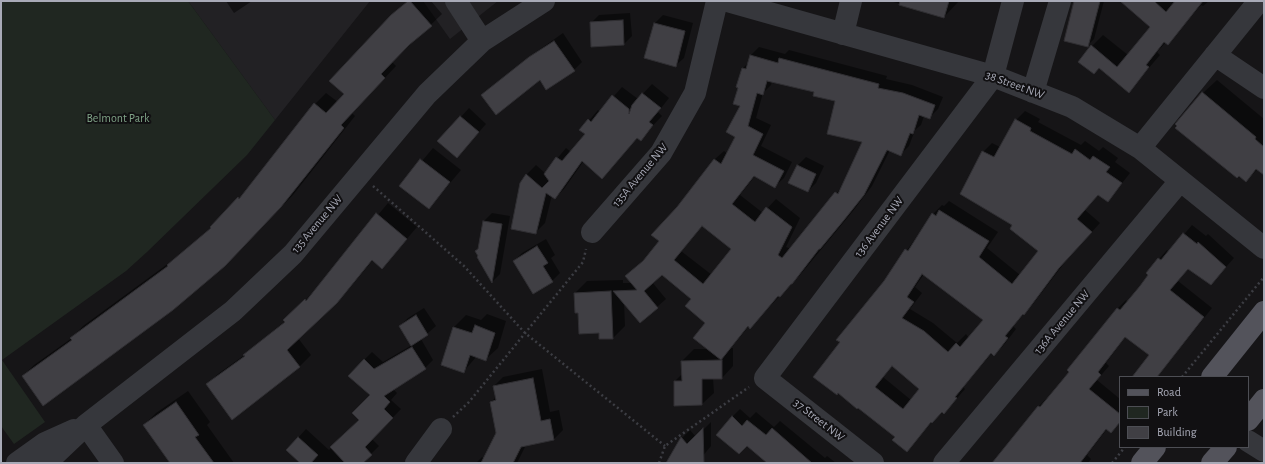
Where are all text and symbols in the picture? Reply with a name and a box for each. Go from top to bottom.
street label: 38 Street NW [984,68,1046,102]
park label: Belmont Park [87,111,149,125]
street label: 135A Avenue NW [609,140,671,210]
street label: 135 Avenue NW [288,192,346,256]
street label: 136 Avenue NW [851,194,907,260]
street label: 136A Avenue NW [1031,287,1093,357]
legend [1119,376,1249,448]
text: Road [1157,386,1181,398]
street label: 37 Street NW [791,396,847,444]
text: Park [1157,406,1178,418]
text: Building [1157,426,1197,438]

